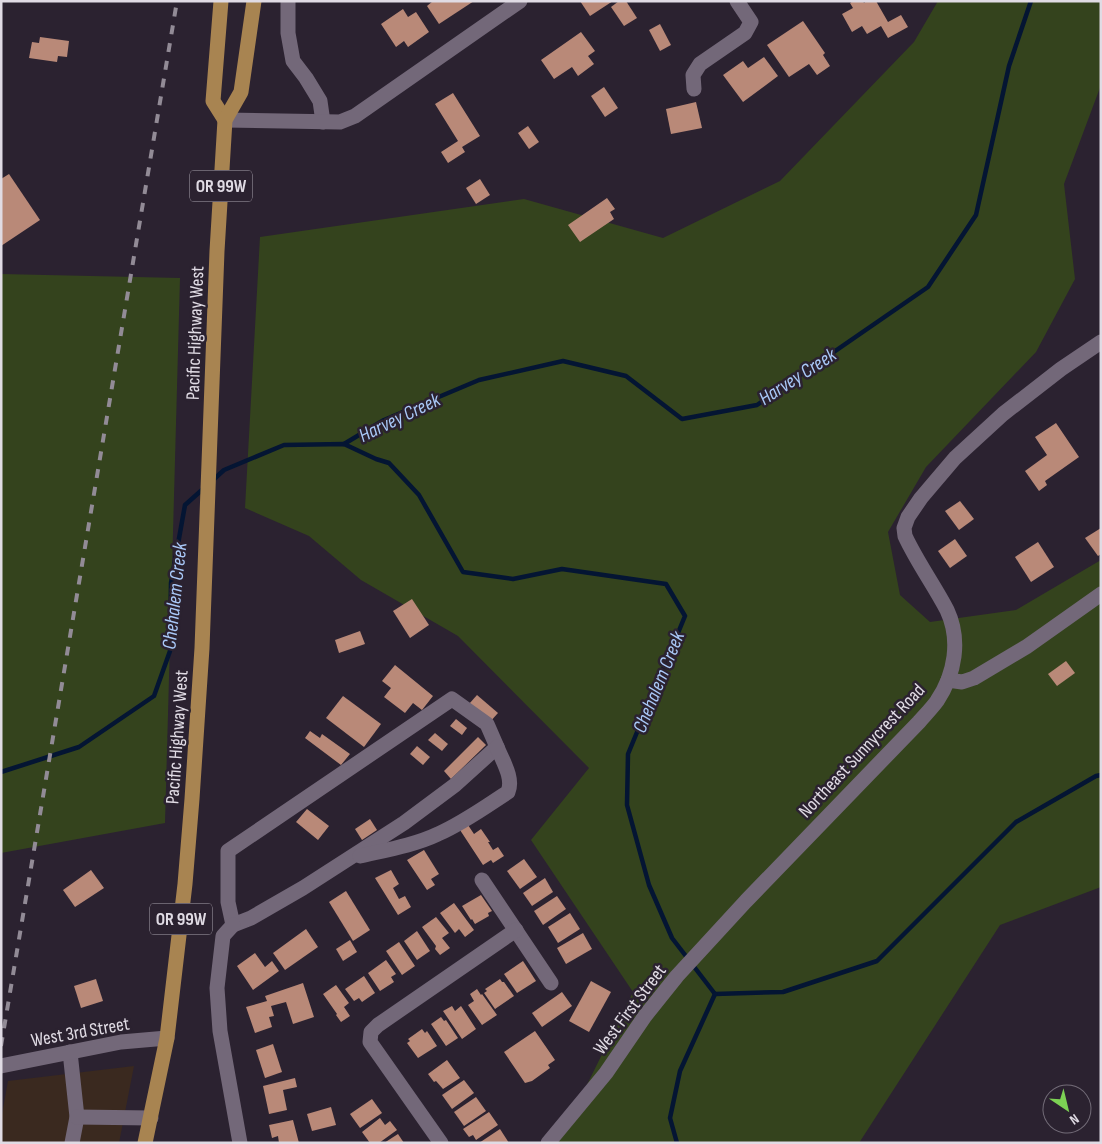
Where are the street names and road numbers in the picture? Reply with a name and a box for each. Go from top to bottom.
road number: OR 99W [190,170,252,202]
street label: Pacific Highway West [182,265,209,401]
street label: Pacific Highway West [161,669,194,805]
street label: Northeast Sunnycrest Road [794,679,930,823]
road number: OR 99W [150,904,212,934]
street label: West First Street [589,960,672,1060]
street label: West 3rd Street [29,1012,131,1052]

